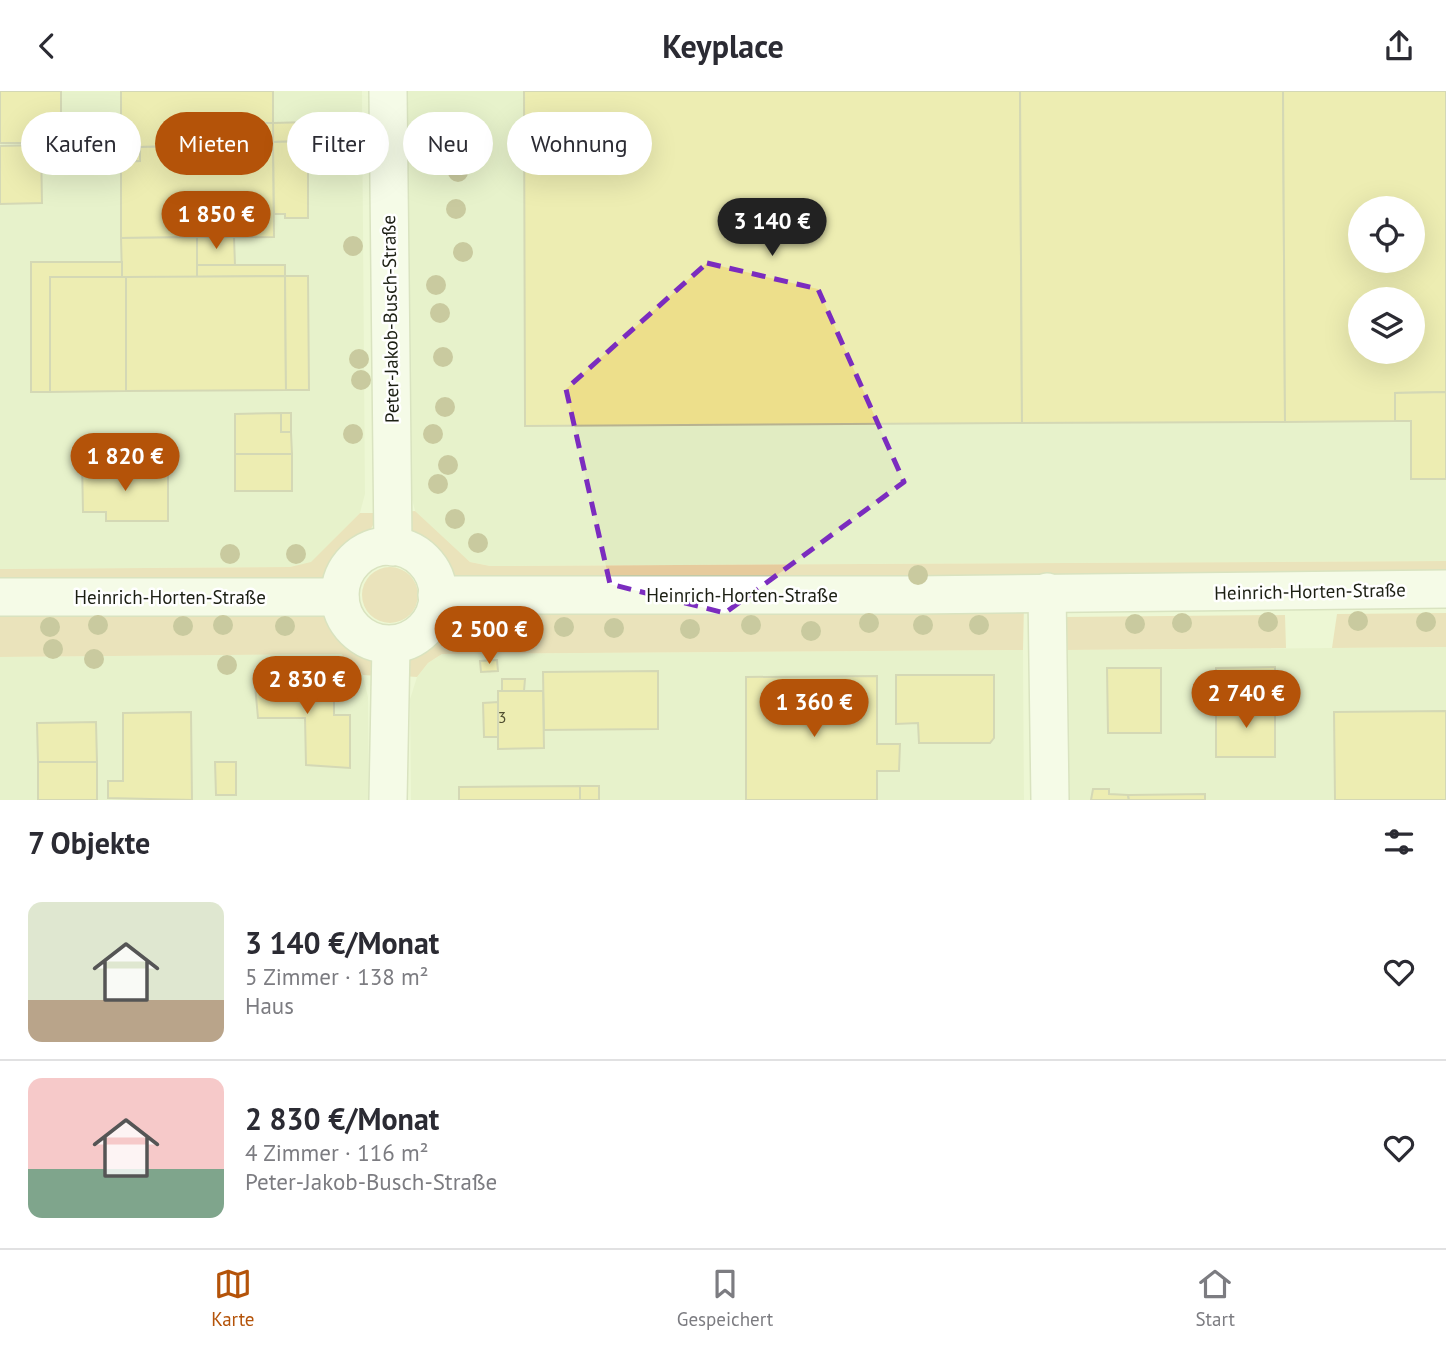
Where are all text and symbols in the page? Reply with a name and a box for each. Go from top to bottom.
text: Keyplace [662,25,784,67]
icon: back [28,27,66,65]
icon: share [1380,27,1418,65]
chip: Kaufen [21,112,141,175]
chip: Mieten [155,112,273,175]
chip: Filter [287,112,389,175]
chip: Neu [403,112,493,175]
chip: Wohnung [507,112,652,175]
pin: 1 850 € [151,191,281,251]
map controls [1348,196,1425,364]
button: locate [1348,196,1425,273]
text: 1 850 € [178,199,254,228]
pin: 3 140 € [707,199,837,258]
text: 3 140 € [734,206,810,235]
street label: Peter-Jakob-Busch-Straße [376,215,404,423]
button: layers [1348,287,1425,364]
pin: 1 820 € [60,433,190,493]
text: 1 820 € [87,441,163,470]
street label: Heinrich-Horten-Straße [1214,577,1406,605]
street label: Heinrich-Horten-Straße [646,583,838,607]
street label: Heinrich-Horten-Straße [74,585,266,609]
pin: 2 500 € [424,607,554,666]
text: 2 500 € [451,614,527,643]
pin: 2 830 € [242,657,372,716]
text: 2 830 € [269,664,345,693]
pin: 2 740 € [1181,671,1311,730]
text: 2 740 € [1208,678,1284,707]
pin: 1 360 € [749,679,879,739]
text: 1 360 € [776,687,852,716]
house number: 3 [498,707,506,727]
text: 7 Objekte [28,823,150,862]
icon: filters [1380,823,1418,861]
text: 3 140 €/Monat [245,923,439,962]
icon: home [84,930,168,1014]
icon: heart [1380,953,1418,991]
text: 5 Zimmer · 138 m² [245,962,429,991]
text: Haus [245,991,294,1020]
text: 2 830 €/Monat [245,1099,439,1138]
icon: home [84,1106,168,1190]
icon: heart [1380,1129,1418,1167]
text: 4 Zimmer · 116 m² [245,1138,429,1167]
text: Peter-Jakob-Busch-Straße [245,1167,497,1196]
tab: Karte [211,1265,255,1331]
tab: Gespeichert [677,1265,773,1331]
tab: Start [1195,1265,1235,1331]

